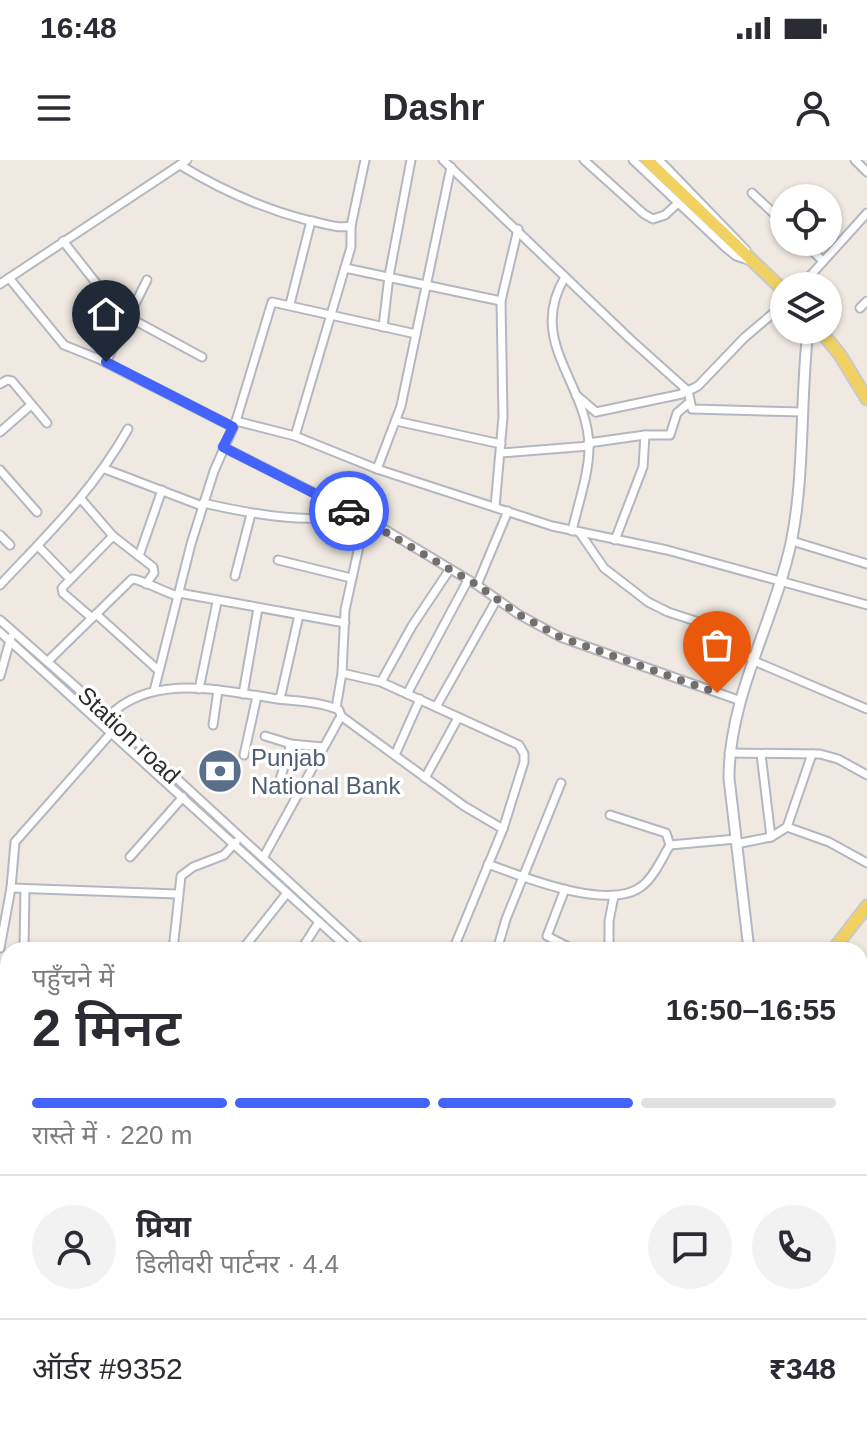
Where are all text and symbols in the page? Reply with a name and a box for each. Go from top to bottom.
text: 16:48 [40,11,117,44]
icon: menu [32,86,76,130]
icon: person [791,86,835,130]
text: Dashr [382,87,485,128]
map controls [770,184,842,344]
button: locate [770,184,842,256]
button: layers [770,272,842,344]
pin [72,280,140,362]
icon: home [84,292,128,336]
courier [309,471,389,551]
icon: car [327,489,371,533]
pin [683,611,751,693]
icon: bag [695,623,739,667]
street label: Station road [72,681,186,789]
place label: Punjab National Bank [251,744,401,799]
bank icon: Punjab National Bank [196,747,244,795]
text: पहुँचने में [32,963,114,993]
text: 16:50–16:55 [666,993,836,1026]
text: 2 मिनट [32,999,181,1057]
text: रास्ते में · 220 m [32,1120,192,1150]
button: person [32,1205,116,1289]
button: chat [648,1205,732,1289]
button: phone [752,1205,836,1289]
text: प्रिया [136,1210,191,1243]
text: डिलीवरी पार्टनर · 4.4 [136,1249,339,1279]
text: ऑर्डर #9352 [32,1352,183,1385]
text: ₹348 [769,1352,836,1385]

